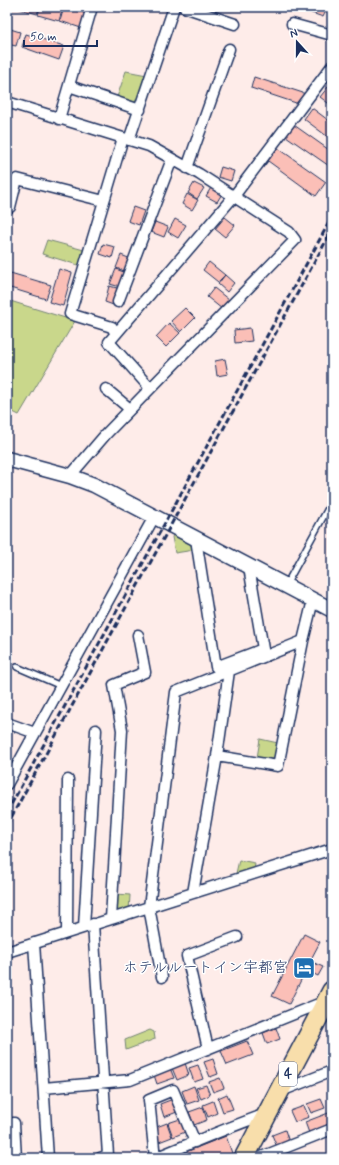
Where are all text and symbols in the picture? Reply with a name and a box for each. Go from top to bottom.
scale bar [24,22,97,48]
north arrow [277,22,317,62]
text: N [288,26,300,41]
text: 50 m [30,29,57,45]
hotel icon: ホテルルートイン宇都宮 [291,955,317,981]
place label: ホテルルートイン宇都宮 [123,958,288,978]
road number: 4 [279,1062,297,1086]

